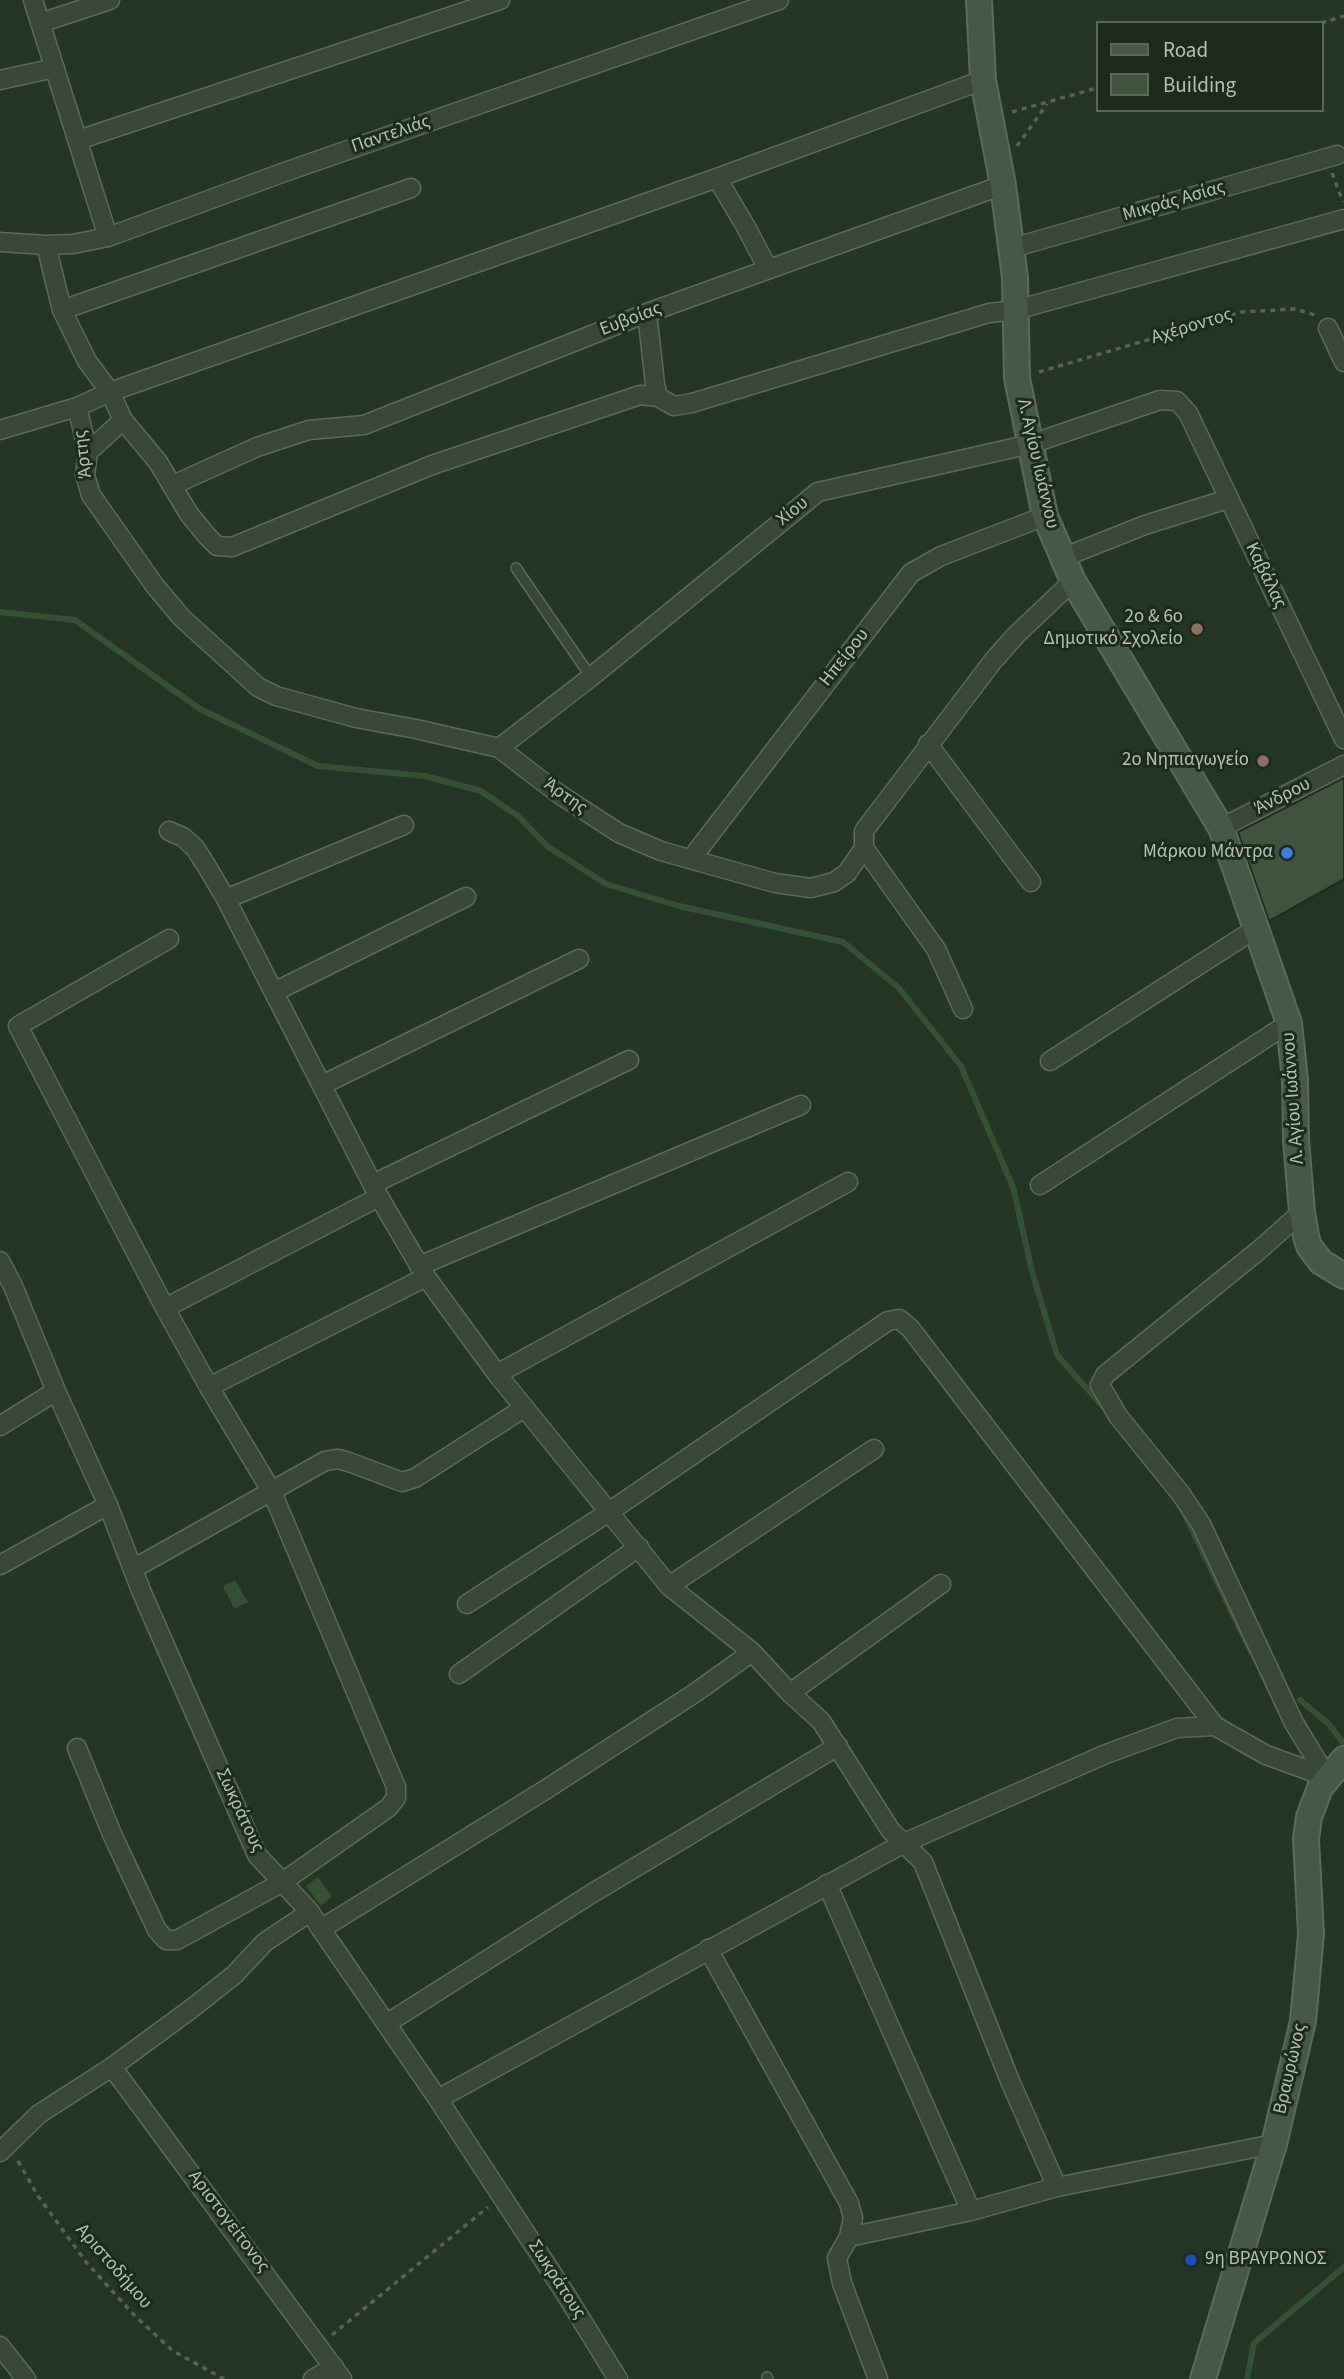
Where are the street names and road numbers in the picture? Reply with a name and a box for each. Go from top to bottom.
street label: Παντελιάς [349,111,433,159]
street label: Μικράς Ασίας [1120,176,1228,228]
street label: Ευβοίας [597,298,665,342]
street label: Αχέροντος [1149,304,1235,350]
street label: Λ. Αγίου Ιωάννου [1011,397,1063,531]
street label: Άρτης [70,429,98,479]
street label: Χίου [772,492,814,532]
street label: Καβάλας [1239,539,1291,613]
street label: Ηπείρου [815,624,875,692]
street label: Άνδρου [1251,773,1315,821]
street label: Άρτης [539,774,591,820]
street label: Λ. Αγίου Ιωάννου [1278,1031,1310,1165]
street label: Σωκράτους [210,1765,268,1857]
street label: Βραυρώνος [1269,2021,1313,2117]
street label: Αριστογείτονος [182,2166,274,2278]
street label: Αριστοδήμου [70,2220,156,2314]
street label: Σωκράτους [522,2236,590,2324]

